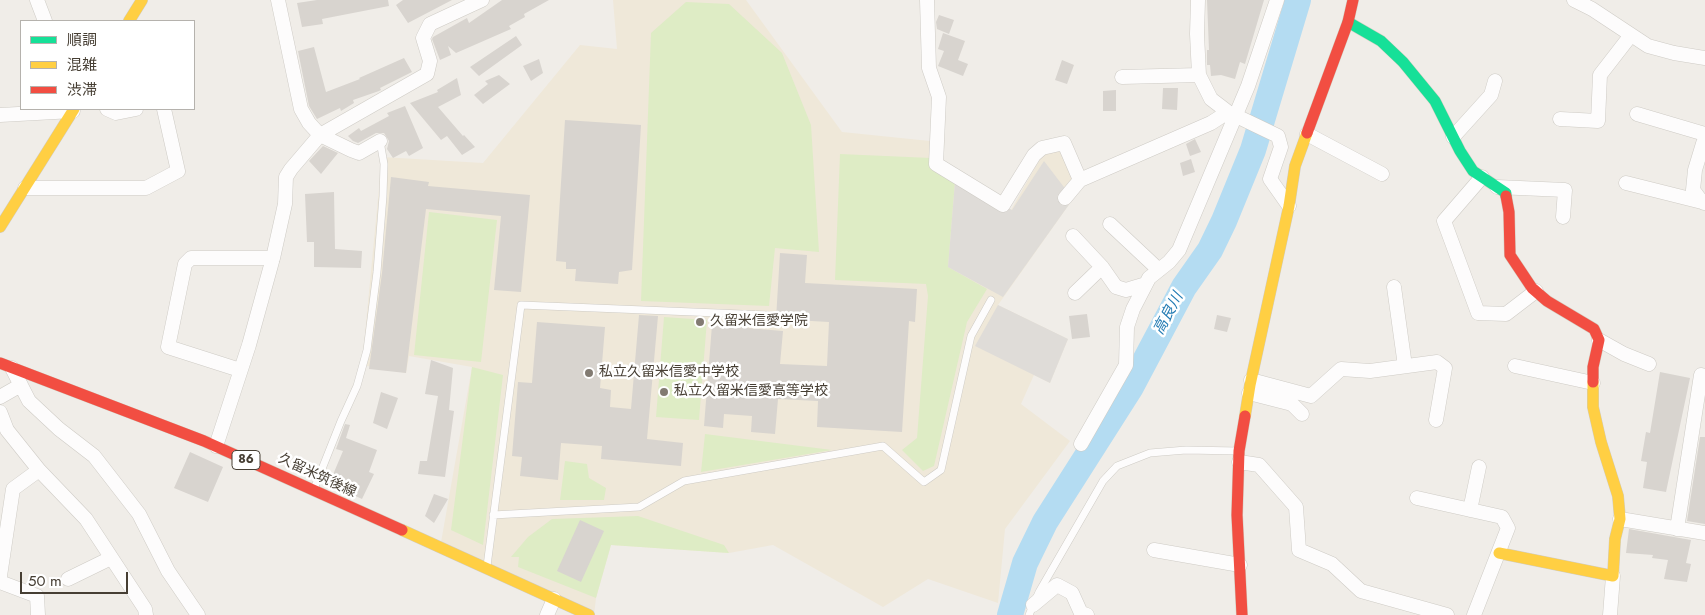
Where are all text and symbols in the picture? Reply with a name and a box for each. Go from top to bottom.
legend [20,20,195,110]
text: 順調 [67,29,97,51]
text: 混雑 [67,54,97,76]
text: 渋滞 [67,79,97,101]
water label: 高良川 [1150,290,1188,338]
place label: 久留米信愛学院 [710,314,808,330]
marker: 久留米信愛学院 [694,316,706,328]
place label: 私立久留米信愛中学校 [599,365,739,381]
marker: 私立久留米信愛中学校 [583,367,595,379]
place label: 私立久留米信愛高等学校 [674,384,828,400]
marker: 私立久留米信愛高等学校 [658,386,670,398]
road number: 86 [232,450,260,470]
street label: 久留米筑後線 [275,451,359,501]
scale bar [22,562,130,594]
text: 50 m [28,570,62,592]

